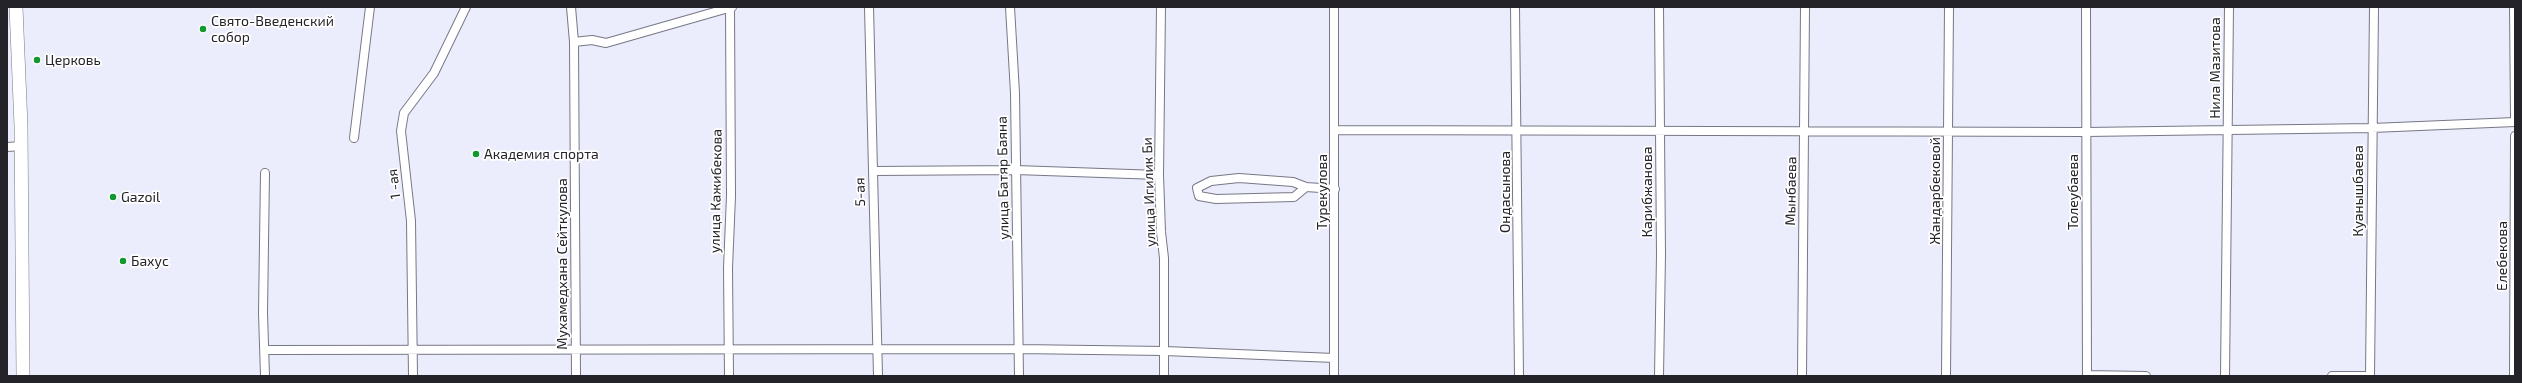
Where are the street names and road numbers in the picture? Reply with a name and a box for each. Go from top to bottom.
street label: Нила Мазитова [2207,17,2223,119]
street label: улица Батяр Баяна [994,116,1012,240]
street label: улица Кажибекова [707,129,725,253]
street label: улица Игилик Би [1139,137,1159,247]
street label: Жандарбековой [1927,137,1943,245]
street label: Куанышбаева [2350,145,2366,237]
street label: Карибжанова [1639,147,1655,237]
street label: Ондасынова [1497,151,1513,233]
street label: Турекулова [1314,154,1330,230]
street label: Толеубаева [2065,154,2081,230]
street label: Мынбаева [1782,156,1800,226]
street label: 1 -ая [384,168,404,200]
street label: 5-ая [851,177,869,207]
street label: Мухамедхана Сейткулова [554,178,570,350]
street label: Елебекова [2494,221,2510,291]

